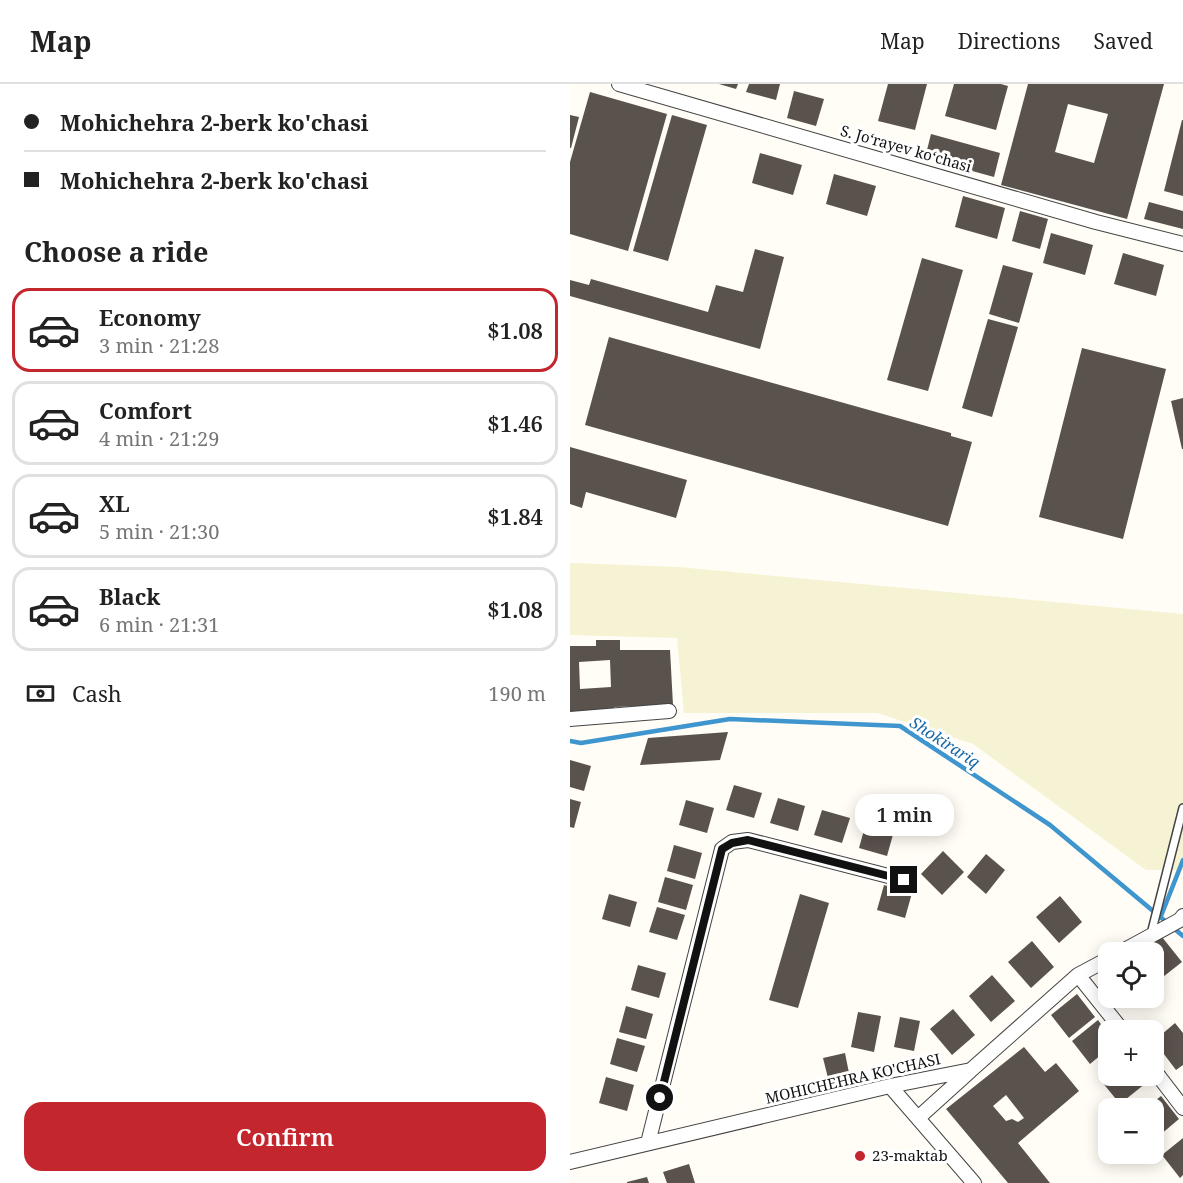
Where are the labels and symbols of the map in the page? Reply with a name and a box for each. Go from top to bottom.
street label: S. Joʻrayev koʻchasi [838,120,974,176]
water label: Shokirariq [906,711,984,773]
callout: 1 min [854,793,954,835]
route end [890,866,917,893]
street label: MOHICHEHRA KO'CHASI [763,1048,942,1108]
route start [646,1084,673,1111]
place label: 23-maktab [872,1145,948,1165]
marker: 23-maktab [853,1149,867,1163]

